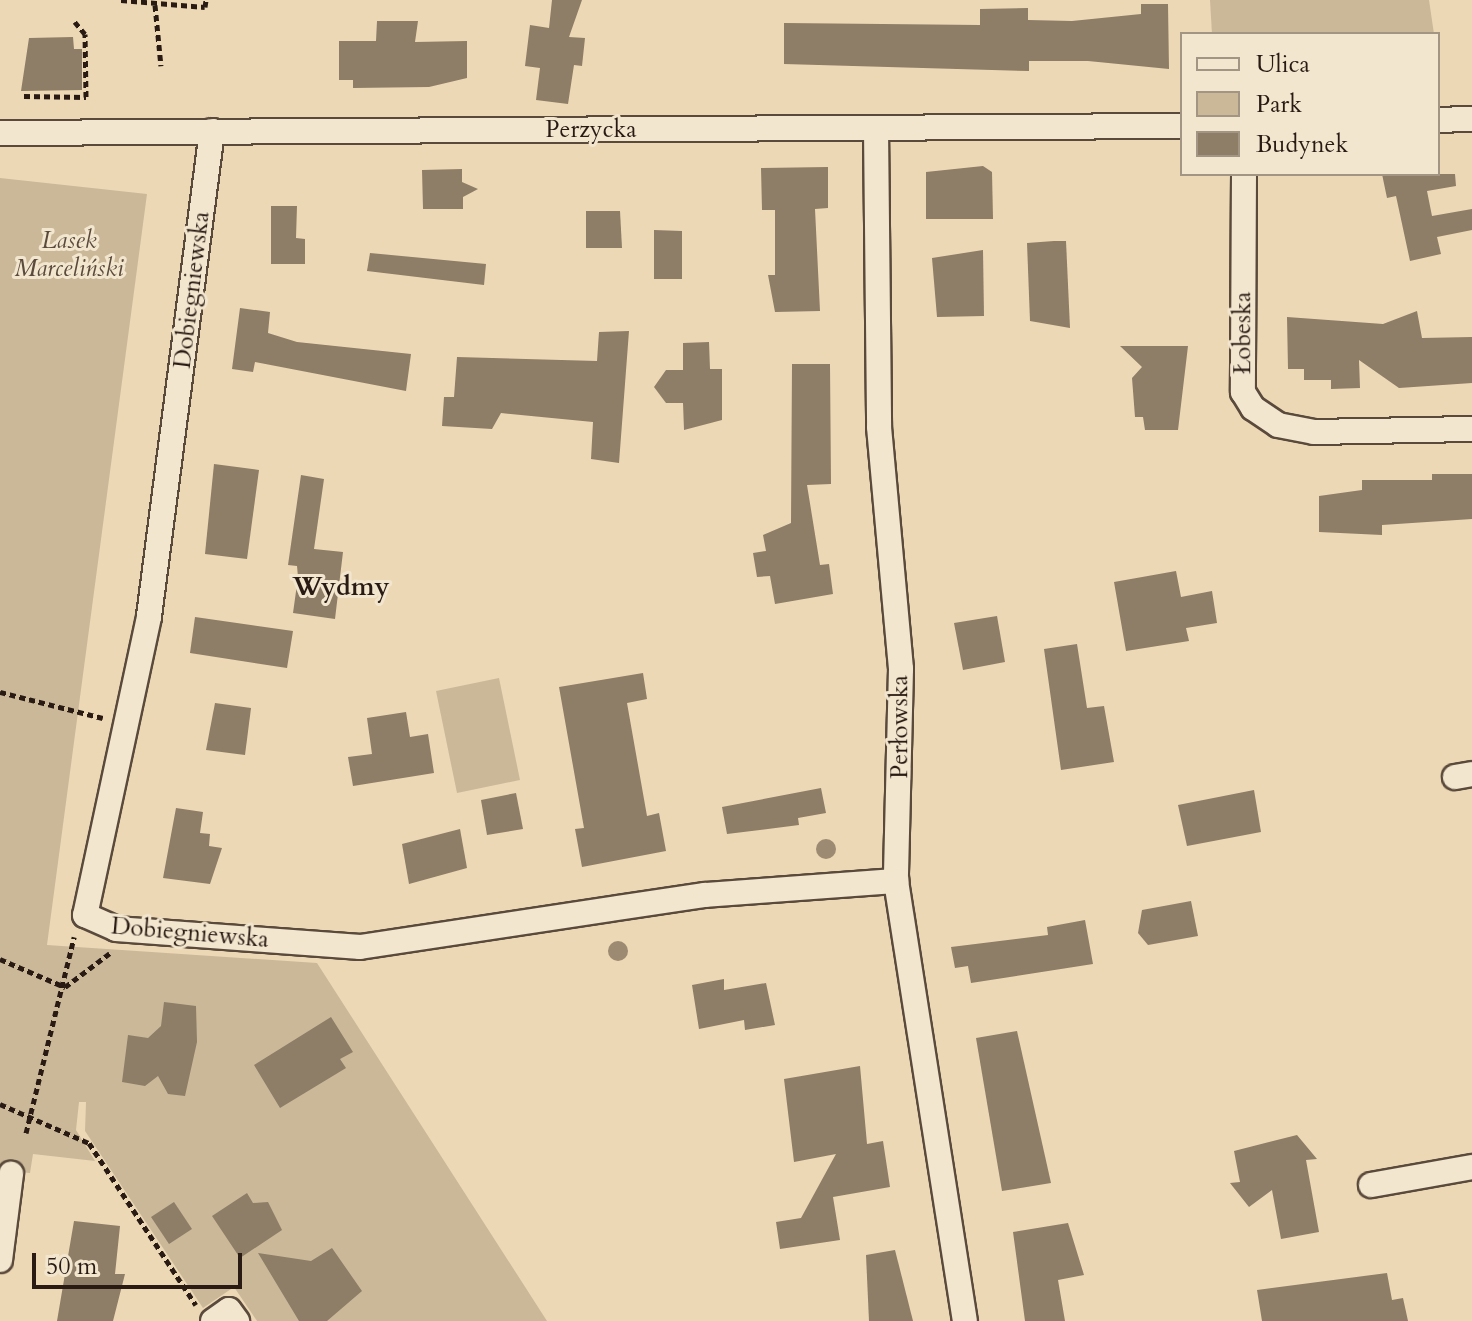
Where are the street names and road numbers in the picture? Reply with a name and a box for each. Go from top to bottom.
street label: Perzycka [545,116,637,144]
street label: Dobiegniewska [168,210,216,370]
street label: Łobeska [1229,292,1257,374]
street label: Perłowska [886,675,914,779]
street label: Dobiegniewska [110,912,270,954]

